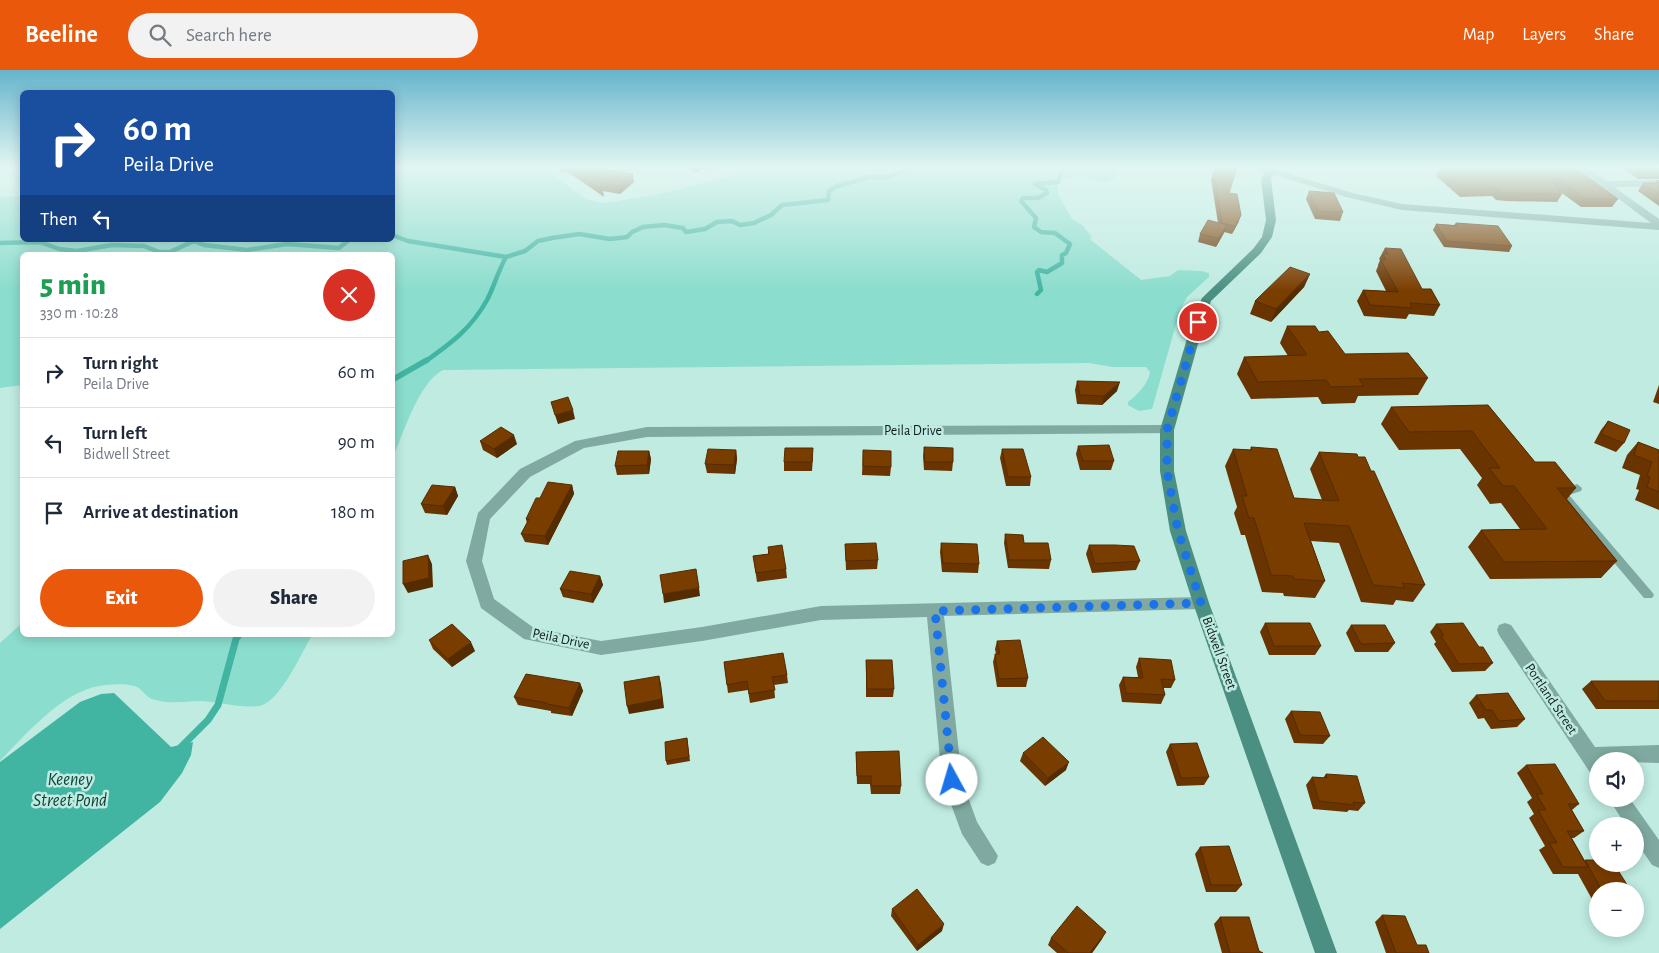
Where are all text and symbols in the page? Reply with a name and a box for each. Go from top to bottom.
search box [128,13,478,58]
icon: search [146,21,174,49]
text: Beeline [25,23,98,47]
text: Search here [186,26,272,45]
text: Map [1463,26,1494,44]
text: Layers [1522,26,1566,44]
text: Share [1594,26,1634,44]
icon: right [40,110,105,175]
text: 60 m [123,112,192,147]
text: Peila Drive [123,153,214,175]
icon: left [88,205,116,233]
text: Then [40,210,78,229]
button: close [323,269,375,321]
text: 5 min [40,270,106,300]
pin [1177,301,1219,343]
text: 330 m · 10:28 [40,305,119,321]
icon: arrive [1184,308,1212,336]
text: Turn right [83,354,158,373]
icon: right [40,359,68,387]
text: 60 m [338,363,375,382]
text: Peila Drive [83,376,149,392]
text: Turn left [83,424,147,443]
street label: Peila Drive [884,424,942,438]
icon: left [40,429,68,457]
text: 90 m [338,433,375,452]
text: Bidwell Street [83,446,170,462]
icon: arrive [40,499,68,527]
text: Arrive at destination [83,503,239,522]
text: 180 m [331,503,375,522]
button: Exit [40,569,203,627]
button: Share [213,569,375,627]
street label: Bidwell Street [1199,615,1239,692]
street label: Peila Drive [531,626,591,652]
street label: Portland Street [1522,661,1580,737]
map controls [1589,752,1644,937]
button: sound [1589,752,1644,807]
position arrow [925,753,977,805]
water label: Keeney Street Pond [33,771,107,810]
button: + [1589,817,1644,872]
button: − [1589,882,1644,937]

